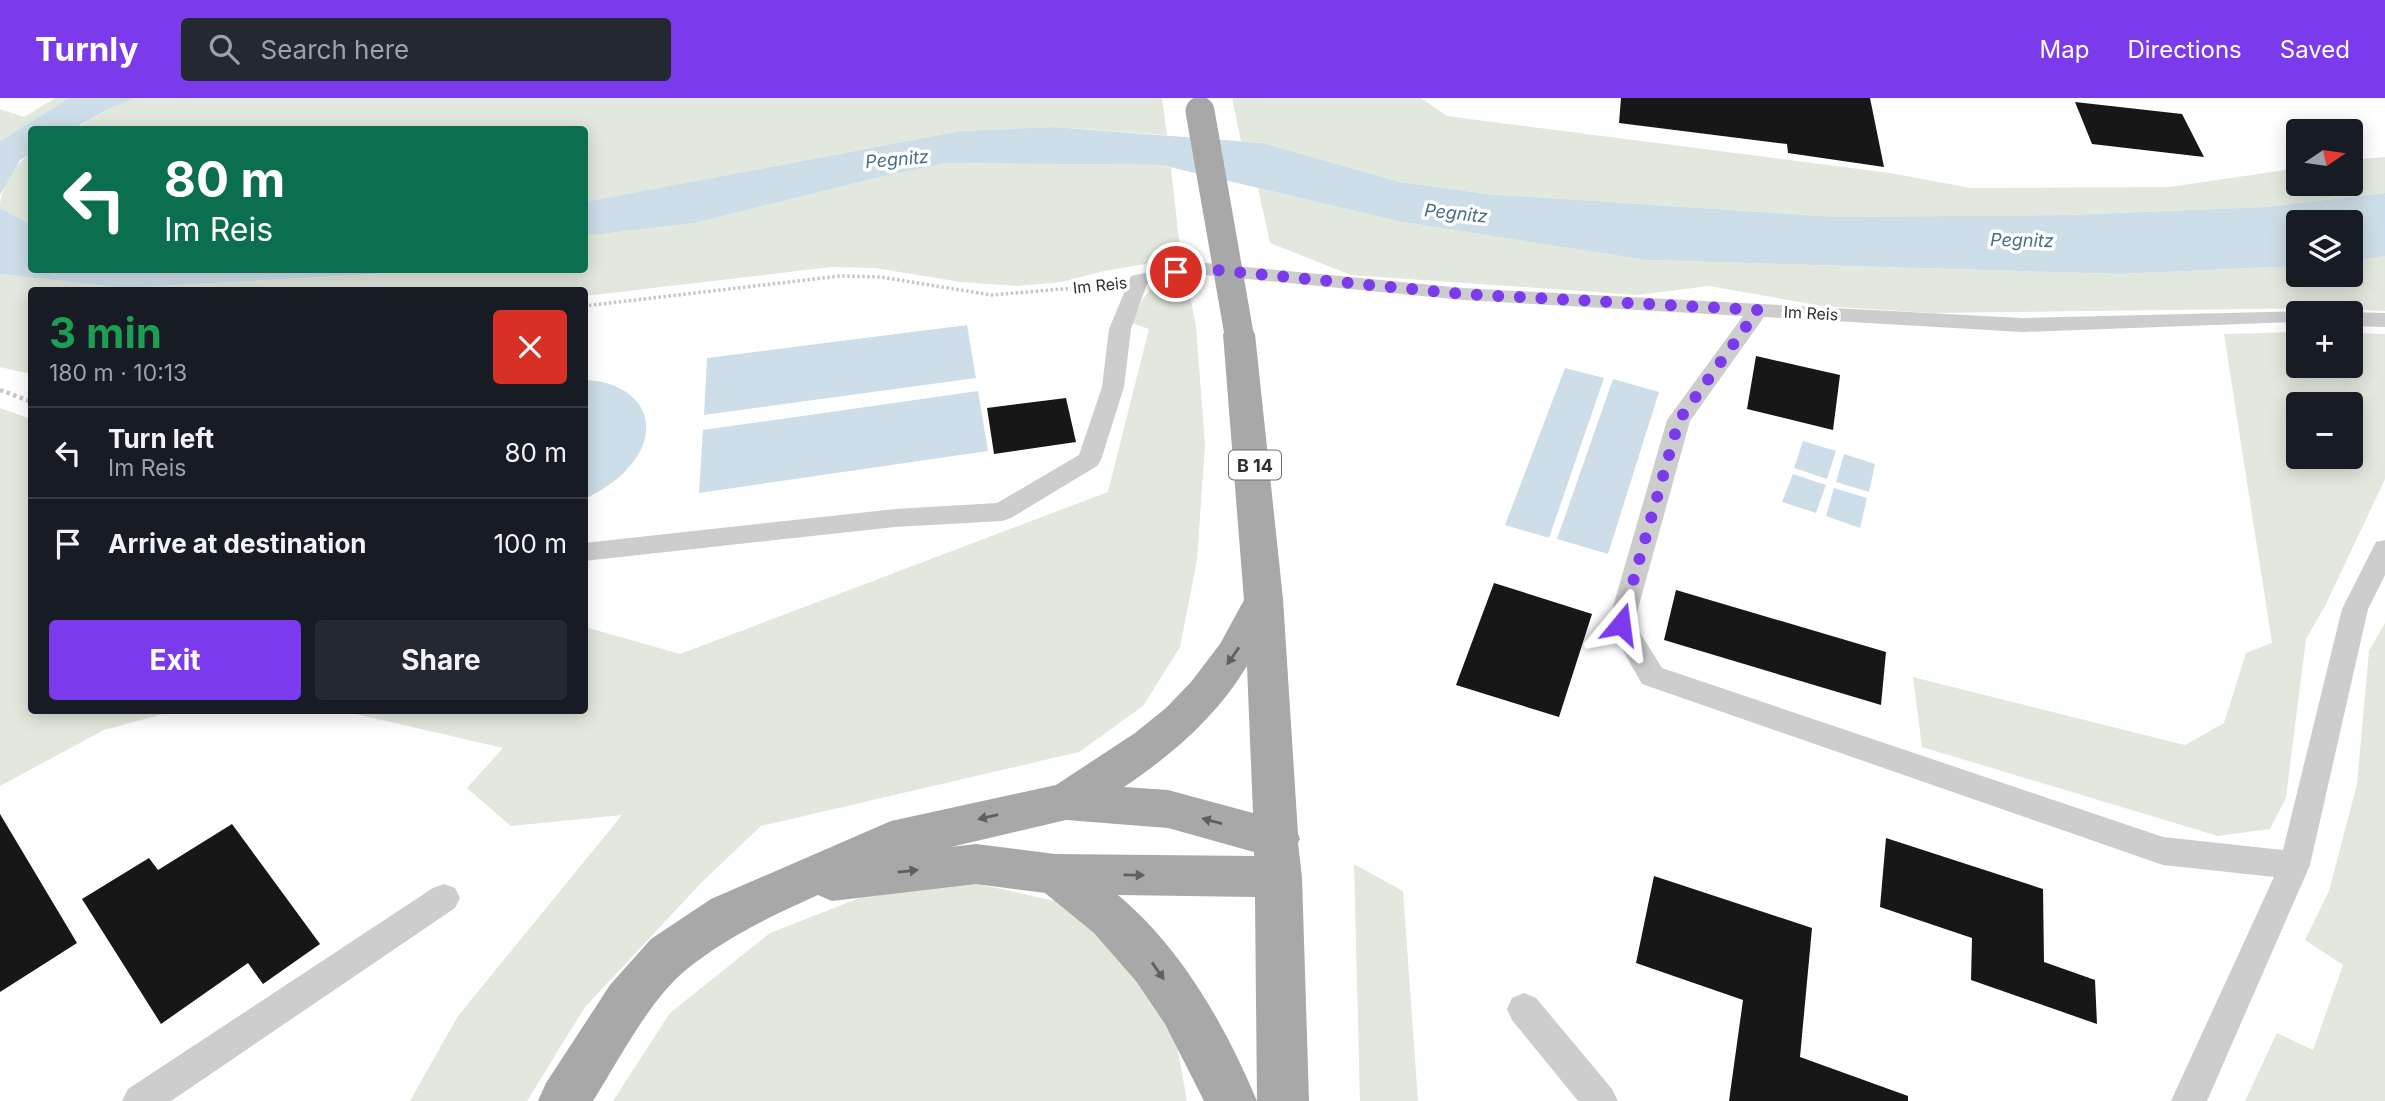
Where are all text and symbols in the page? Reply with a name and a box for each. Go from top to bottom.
search box [181,18,671,81]
text: Turnly [35,29,139,69]
icon: search [205,30,243,68]
text: Search here [261,34,409,65]
text: Map [2040,35,2089,64]
text: Directions [2127,35,2242,64]
text: Saved [2280,35,2350,64]
north arrow [2286,119,2362,196]
map controls [2286,119,2363,469]
water label: Pegnitz [864,146,930,172]
text: 80 m [164,150,285,209]
icon: left [49,154,140,245]
water label: Pegnitz [1423,199,1489,227]
text: Im Reis [164,210,273,249]
button: layers [2286,210,2363,287]
water label: Pegnitz [1990,229,2054,251]
pin [1146,242,1206,302]
icon: arrive [1157,253,1195,291]
street label: Im Reis [1072,272,1128,298]
button: + [2286,301,2363,378]
street label: Im Reis [1783,302,1839,324]
text: 3 min [49,307,162,358]
button: close [493,310,567,384]
text: 180 m · 10:13 [49,359,187,387]
button: − [2286,392,2363,469]
text: Turn left [108,423,214,454]
icon: left [49,434,87,472]
text: 80 m [504,437,567,468]
road number: B 14 [1229,450,1281,480]
text: Im Reis [108,454,186,482]
icon: arrive [49,525,87,563]
text: Arrive at destination [108,528,367,559]
text: 100 m [494,528,567,559]
position arrow [1584,587,1658,661]
button: Exit [49,620,301,700]
button: Share [315,620,567,700]
one-way arrow [1226,647,1240,665]
one-way arrow [977,812,999,823]
one-way arrow [1200,815,1222,826]
one-way arrow [897,866,919,877]
one-way arrow [1124,869,1146,881]
one-way arrow [1151,961,1165,980]

